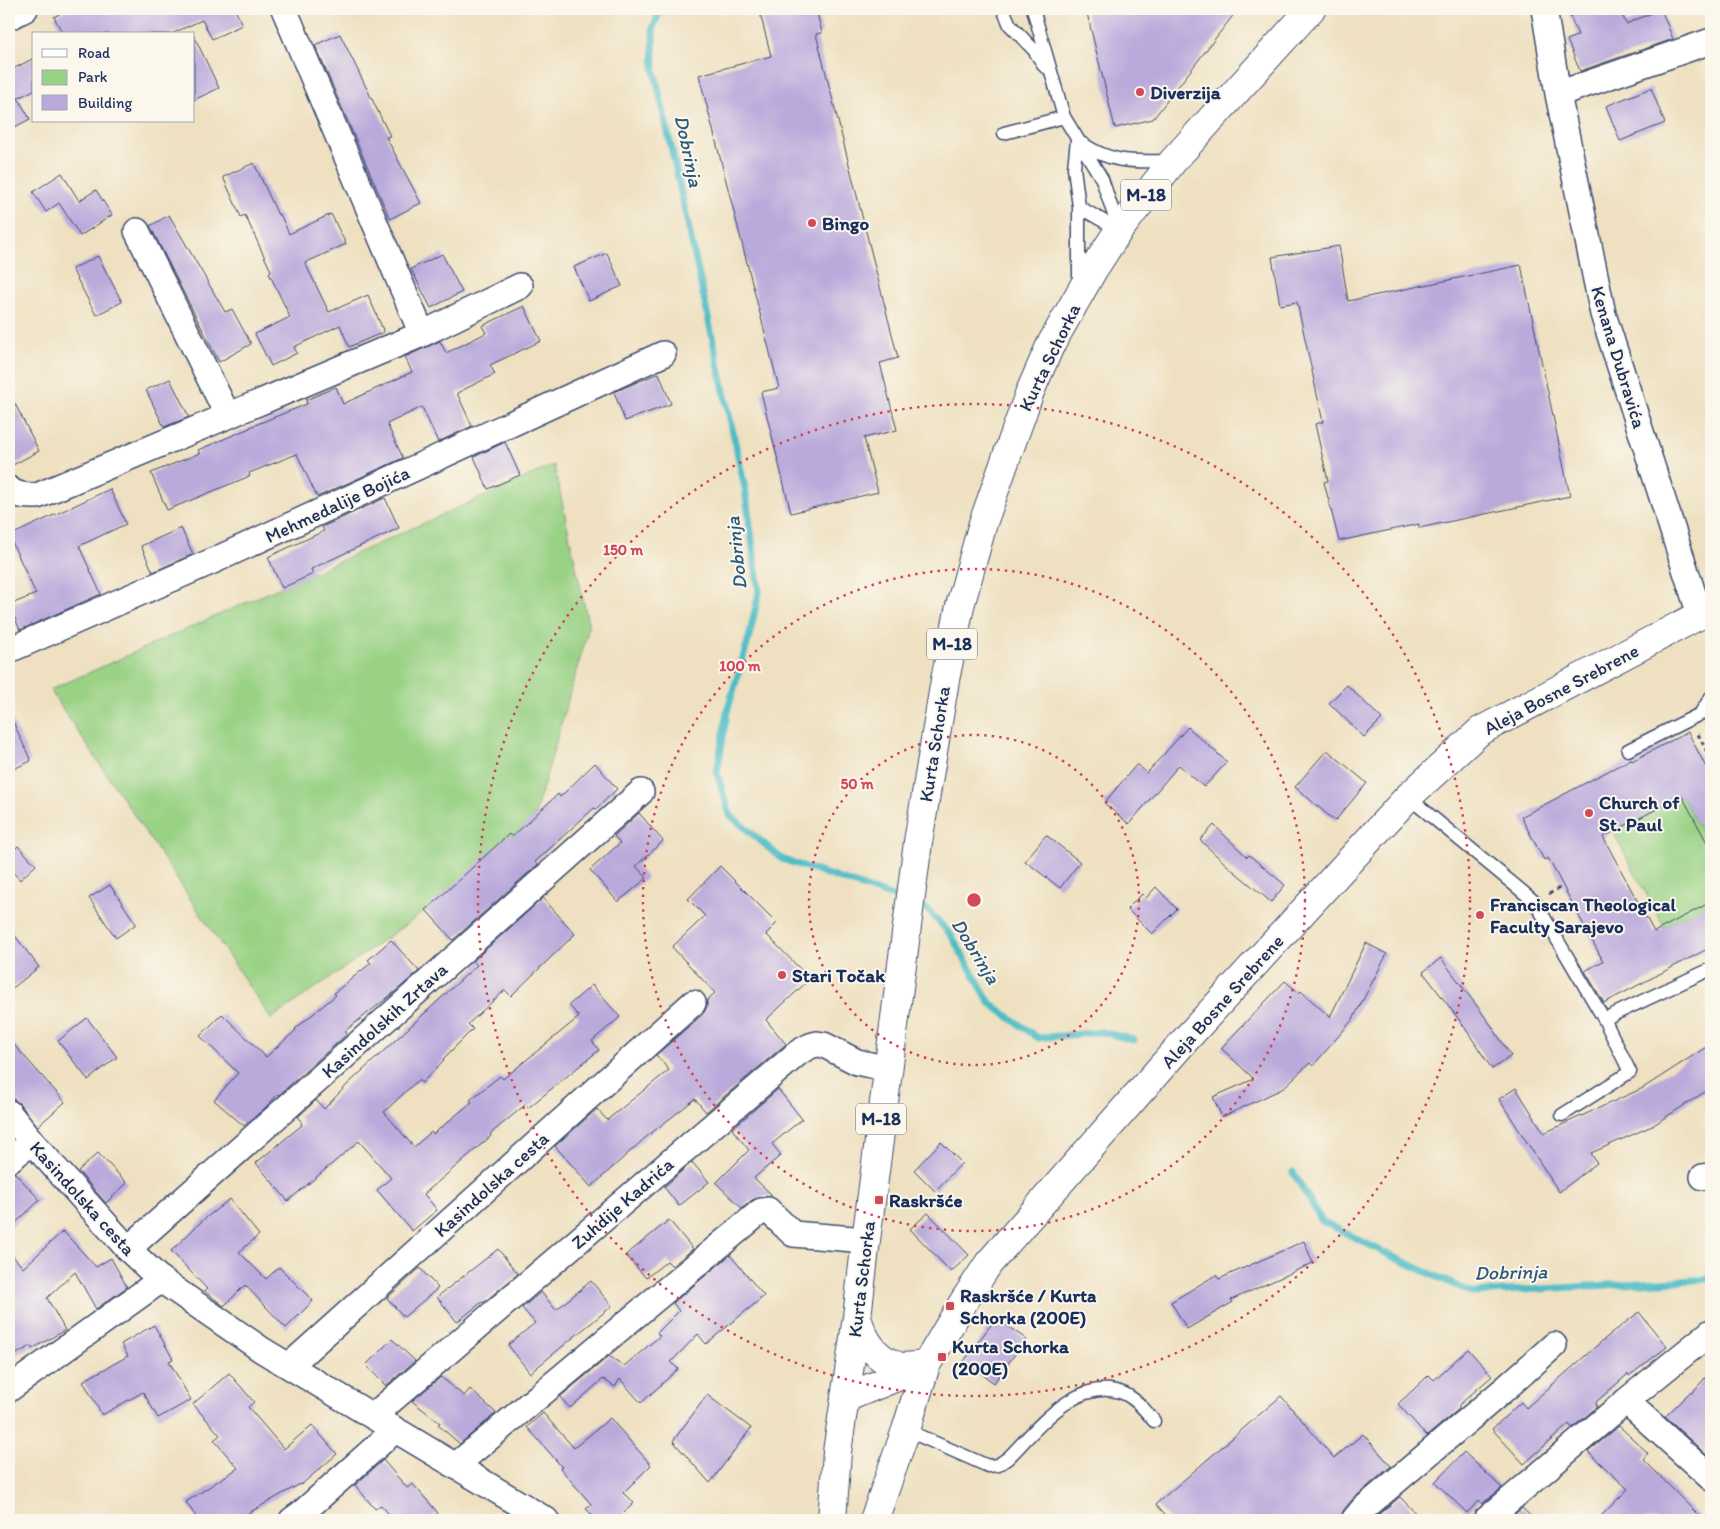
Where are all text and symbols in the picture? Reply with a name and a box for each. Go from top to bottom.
legend [32,32,195,122]
text: Road [78,44,111,62]
text: Park [78,68,108,86]
place label: Diverzija [1150,81,1222,104]
marker: Diverzija [1134,86,1146,98]
text: Building [78,94,132,112]
water label: Dobrinja [670,113,708,190]
road number: M-18 [1121,180,1171,210]
place label: Bingo [822,212,870,235]
marker: Bingo [806,217,818,229]
street label: Kenana Dubravića [1586,283,1651,431]
street label: Kurta Schorka [1013,300,1085,415]
street label: Mehmedalije Bojića [261,461,413,548]
water label: Dobrinja [720,515,752,591]
text: 150 m [603,541,643,559]
road number: M-18 [927,629,977,660]
street label: Aleja Bosne Srebrene [1480,639,1643,740]
text: 100 m [719,657,761,675]
street label: Kurta Schorka [914,684,955,804]
text: 50 m [840,775,874,793]
place label: Church of St. Paul [1599,791,1680,836]
marker: Church of St. Paul [1583,807,1595,819]
centre of rings [965,891,983,909]
place label: Franciscan Theological Faculty Sarajevo [1490,893,1676,938]
marker: Franciscan Theological Faculty Sarajevo [1474,909,1486,921]
water label: Dobrinja [946,914,1006,989]
street label: Aleja Bosne Srebrene [1156,930,1289,1073]
street label: Kasindolskih Zrtava [317,958,452,1083]
place label: Stari Točak [792,964,885,987]
marker: Stari Točak [776,969,788,981]
road number: M-18 [856,1104,906,1134]
street label: Kasindolska cesta [429,1127,554,1242]
street label: Kasindolska cesta [25,1136,140,1261]
street label: Zuhdije Kadrića [566,1153,678,1254]
place label: Raskršće [889,1189,962,1212]
marker: Raskršće [873,1194,885,1206]
street label: Kurta Schorka [843,1220,880,1339]
water label: Dobrinja [1474,1259,1548,1285]
place label: Raskršće / Kurta Schorka (200E) [960,1284,1097,1329]
marker: Raskršće / Kurta Schorka (200E) [944,1300,956,1312]
place label: Kurta Schorka (200E) [952,1335,1070,1380]
marker: Kurta Schorka (200E) [936,1351,948,1363]

